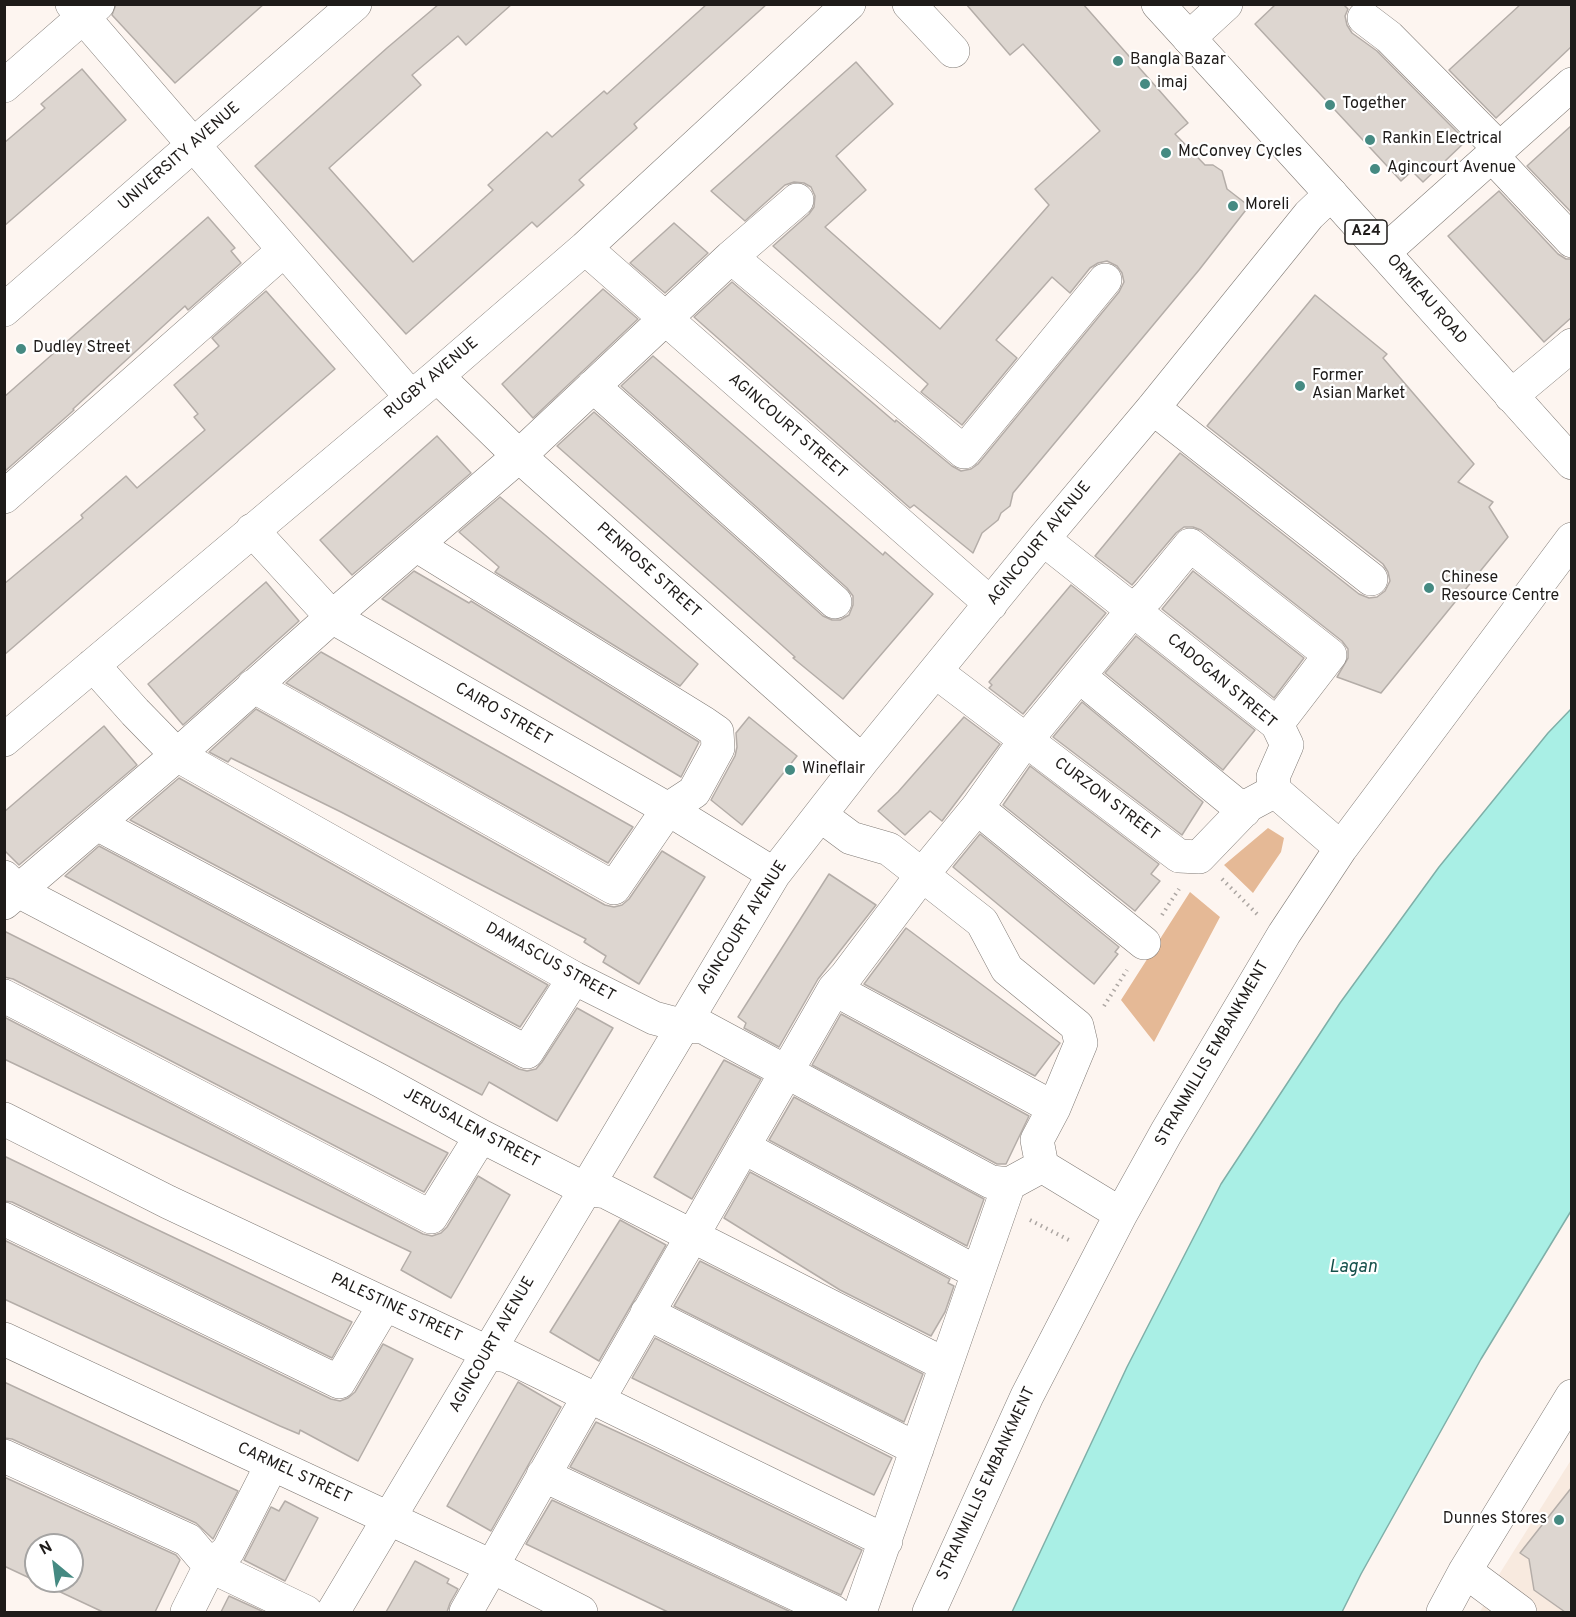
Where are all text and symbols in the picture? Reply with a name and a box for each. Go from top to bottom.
place label: Bangla Bazar [1130,51,1226,71]
marker: Bangla Bazar [1111,54,1125,68]
place label: imaj [1157,74,1188,94]
marker: imaj [1138,77,1152,91]
place label: Together [1342,95,1406,115]
marker: Together [1323,98,1337,112]
street label: UNIVERSITY AVENUE [115,99,245,215]
place label: Rankin Electrical [1382,130,1502,150]
marker: Rankin Electrical [1363,133,1377,147]
place label: McConvey Cycles [1178,143,1302,163]
marker: McConvey Cycles [1159,146,1173,160]
place label: Agincourt Avenue [1387,159,1516,179]
marker: Agincourt Avenue [1368,162,1382,176]
place label: Moreli [1245,196,1289,216]
marker: Moreli [1226,199,1240,213]
road number: A24 [1345,220,1387,244]
street label: ORMEAU ROAD [1382,251,1470,349]
street label: RUGBY AVENUE [381,334,483,424]
place label: Dudley Street [33,339,131,359]
marker: Dudley Street [14,342,28,356]
place label: Former Asian Market [1312,367,1405,405]
street label: AGINCOURT STREET [724,370,850,484]
marker: Former Asian Market [1293,379,1307,393]
street label: AGINCOURT AVENUE [984,478,1096,610]
street label: PENROSE STREET [592,519,704,623]
place label: Chinese Resource Centre [1441,569,1559,607]
marker: Chinese Resource Centre [1422,581,1436,595]
street label: CADOGAN STREET [1162,631,1280,733]
street label: CAIRO STREET [451,680,555,750]
street label: CURZON STREET [1050,754,1162,846]
place label: Wineflair [802,760,865,780]
marker: Wineflair [783,763,797,777]
street label: AGINCOURT AVENUE [694,858,792,998]
street label: DAMASCUS STREET [482,919,618,1007]
street label: STRANMILLIS EMBANKMENT [1152,958,1274,1150]
street label: JERUSALEM STREET [399,1085,543,1173]
water label: Lagan [1329,1257,1377,1279]
street label: PALESTINE STREET [327,1270,465,1348]
street label: AGINCOURT AVENUE [446,1273,540,1417]
street label: STRANMILLIS EMBANKMENT [934,1384,1040,1584]
street label: CARMEL STREET [234,1439,354,1509]
place label: Dunnes Stores [1443,1510,1547,1530]
marker: Dunnes Stores [1552,1513,1566,1527]
north arrow [24,1533,84,1593]
text: N [36,1537,56,1561]

